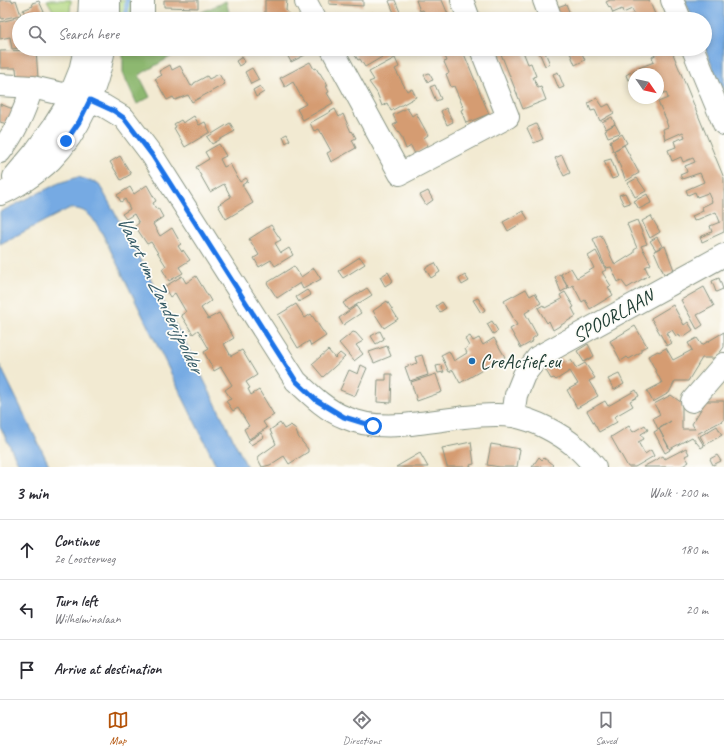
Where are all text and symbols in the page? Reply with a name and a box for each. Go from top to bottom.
search box [12,12,712,56]
icon: search [26,23,48,45]
text: Search here [58,25,119,44]
north arrow [628,68,664,104]
route end [57,132,75,150]
water label: Vaart vm Zanderijpolder [112,211,212,380]
street label: SPOORLAAN [568,282,660,348]
place label: CreActief.eu [480,349,562,374]
marker: CreActief.eu [467,356,477,366]
route start [364,417,382,435]
text: 3 min [16,483,49,504]
text: Walk · 200 m [649,485,708,501]
text: Continue [54,532,99,551]
icon: ahead [16,539,38,561]
text: 180 m [680,542,708,558]
text: 2e Loosterweg [54,551,115,567]
text: Turn left [54,592,97,611]
icon: left [16,599,38,621]
text: 20 m [686,602,708,618]
text: Wilhelminalaan [54,611,121,627]
icon: arrive [16,659,38,681]
text: Arrive at destination [54,660,161,679]
tab: Map [107,709,129,747]
tab: Directions [343,709,381,747]
tab: Saved [595,709,617,747]

